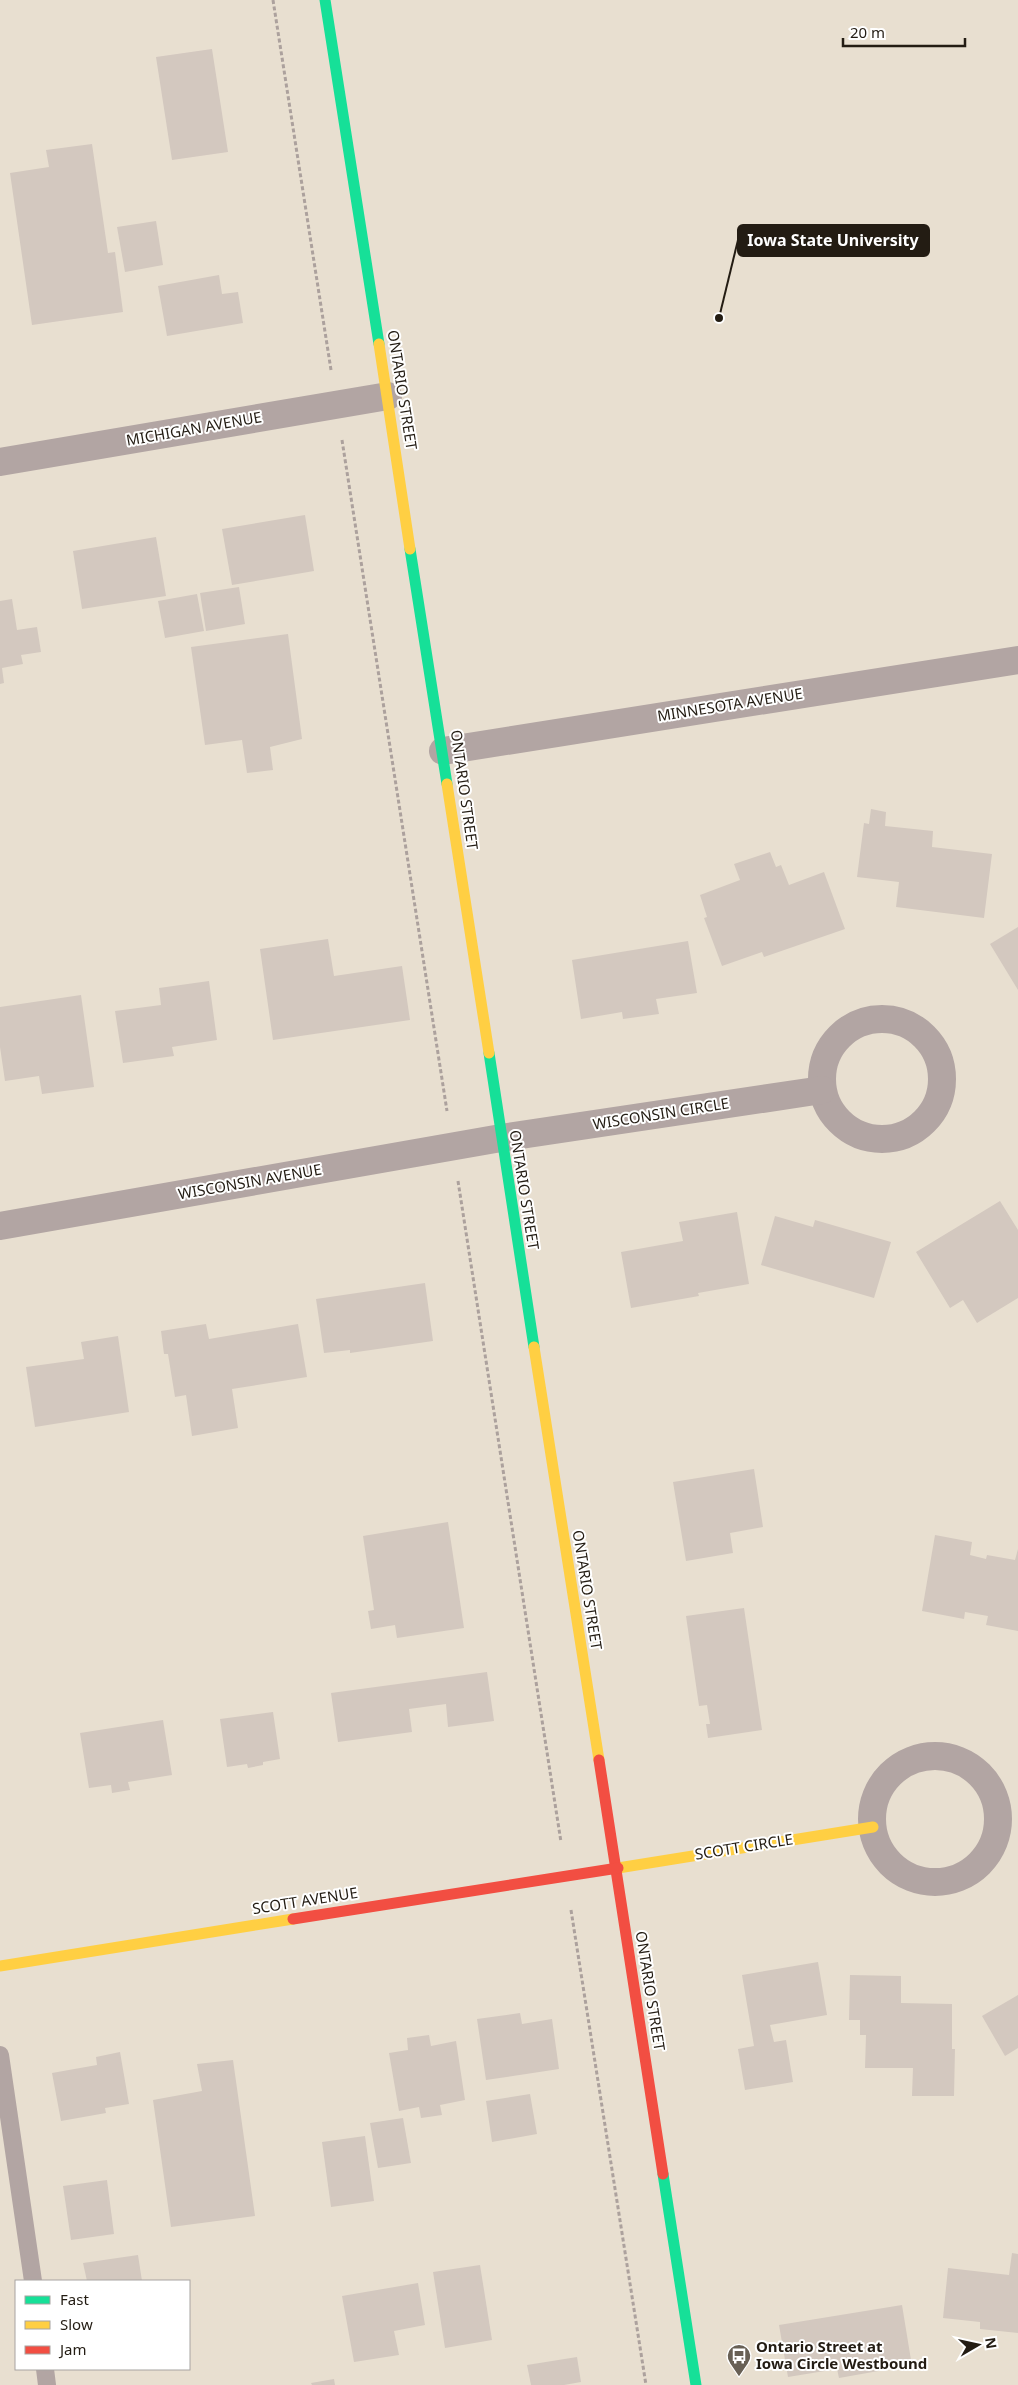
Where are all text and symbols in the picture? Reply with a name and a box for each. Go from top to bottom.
scale bar [843,15,966,47]
text: 20 m [850,22,885,42]
callout: Iowa State University [738,225,929,256]
text: Iowa State University [747,229,920,251]
street label: ONTARIO STREET [384,329,422,452]
street label: MICHIGAN AVENUE [125,406,263,450]
street label: MINNESOTA AVENUE [656,683,804,725]
street label: ONTARIO STREET [447,729,483,852]
street label: WISCONSIN CIRCLE [591,1092,730,1134]
street label: ONTARIO STREET [506,1129,544,1252]
street label: WISCONSIN AVENUE [177,1159,323,1203]
street label: ONTARIO STREET [569,1529,607,1652]
street label: SCOTT CIRCLE [693,1828,794,1864]
street label: SCOTT AVENUE [251,1882,359,1918]
street label: ONTARIO STREET [632,1930,670,2053]
legend [15,2280,190,2370]
text: Fast [60,2289,89,2309]
text: Slow [60,2314,93,2334]
north arrow [953,2320,1003,2370]
place label: Ontario Street at Iowa Circle Westbound [756,2336,927,2373]
text: N [981,2336,1002,2350]
text: Jam [58,2339,87,2359]
bus stop icon: Ontario Street at Iowa Circle Westbound [726,2343,752,2377]

